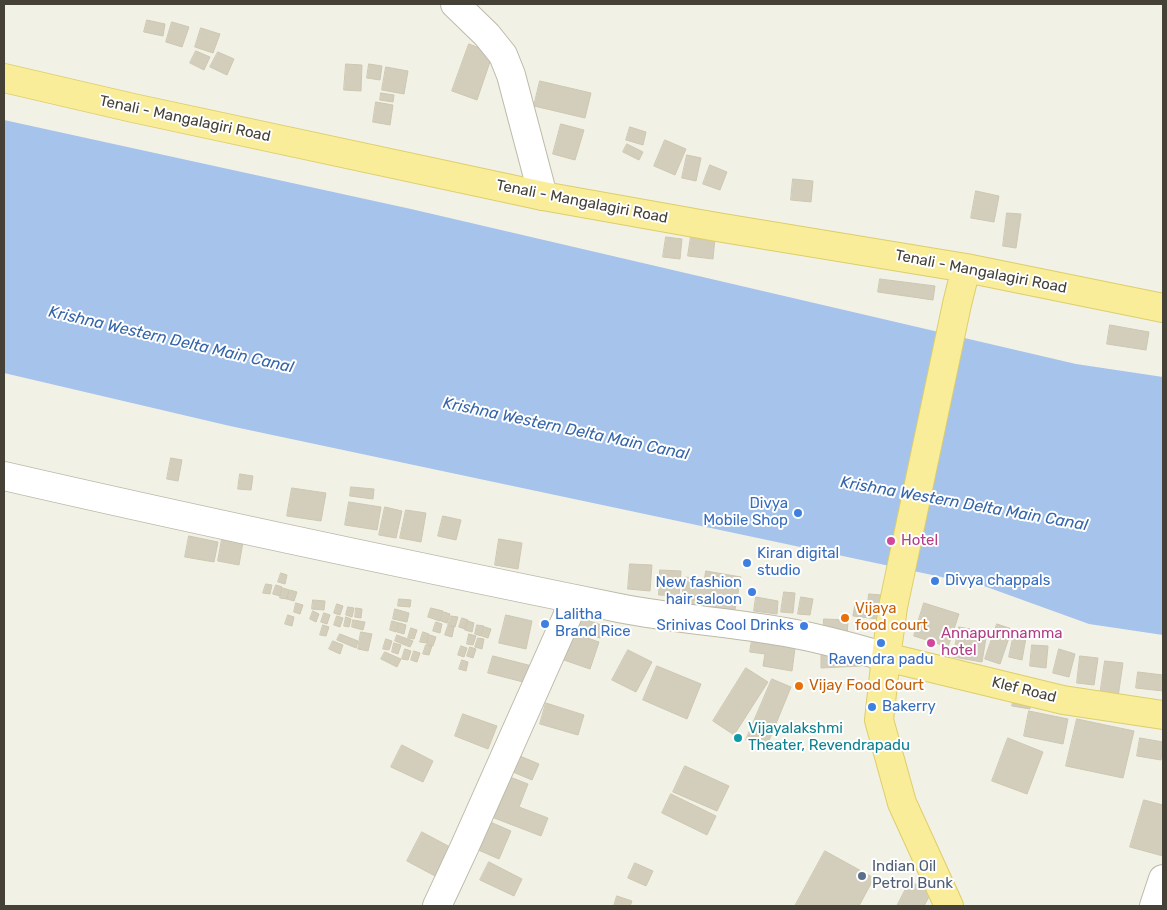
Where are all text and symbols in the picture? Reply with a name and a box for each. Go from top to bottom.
street label: Tenali - Mangalagiri Road [98,92,272,146]
street label: Tenali - Mangalagiri Road [495,177,669,227]
street label: Tenali - Mangalagiri Road [894,247,1068,297]
water label: Krishna Western Delta Main Canal [47,302,295,378]
water label: Krishna Western Delta Main Canal [441,394,691,464]
water label: Krishna Western Delta Main Canal [839,473,1089,535]
place label: Divya Mobile Shop [703,495,788,530]
marker: Divya Mobile Shop [792,507,804,519]
place label: Hotel [901,532,938,550]
marker: Hotel [885,535,897,547]
place label: Kiran digital studio [757,545,839,580]
marker: Kiran digital studio [741,557,753,569]
place label: Divya chappals [945,572,1050,590]
place label: New fashion hair saloon [656,574,742,609]
marker: Divya chappals [929,575,941,587]
marker: New fashion hair saloon [746,586,758,598]
place label: Vijaya food court [855,600,928,635]
place label: Lalitha Brand Rice [555,606,631,641]
marker: Vijaya food court [839,612,851,624]
place label: Srinivas Cool Drinks [656,617,794,635]
marker: Lalitha Brand Rice [539,618,551,630]
marker: Srinivas Cool Drinks [798,620,810,632]
place label: Annapurnnamma hotel [941,625,1063,660]
marker: Ravendra padu [875,637,887,649]
marker: Annapurnnamma hotel [925,637,937,649]
place label: Ravendra padu [828,651,934,669]
street label: Klef Road [990,673,1058,707]
place label: Vijay Food Court [809,677,924,695]
marker: Vijay Food Court [793,680,805,692]
place label: Bakerry [882,698,936,716]
marker: Bakerry [866,701,878,713]
place label: Vijayalakshmi Theater, Revendrapadu [748,720,910,755]
marker: Vijayalakshmi Theater, Revendrapadu [732,732,744,744]
place label: Indian Oil Petrol Bunk [872,858,953,893]
marker: Indian Oil Petrol Bunk [856,870,868,882]

